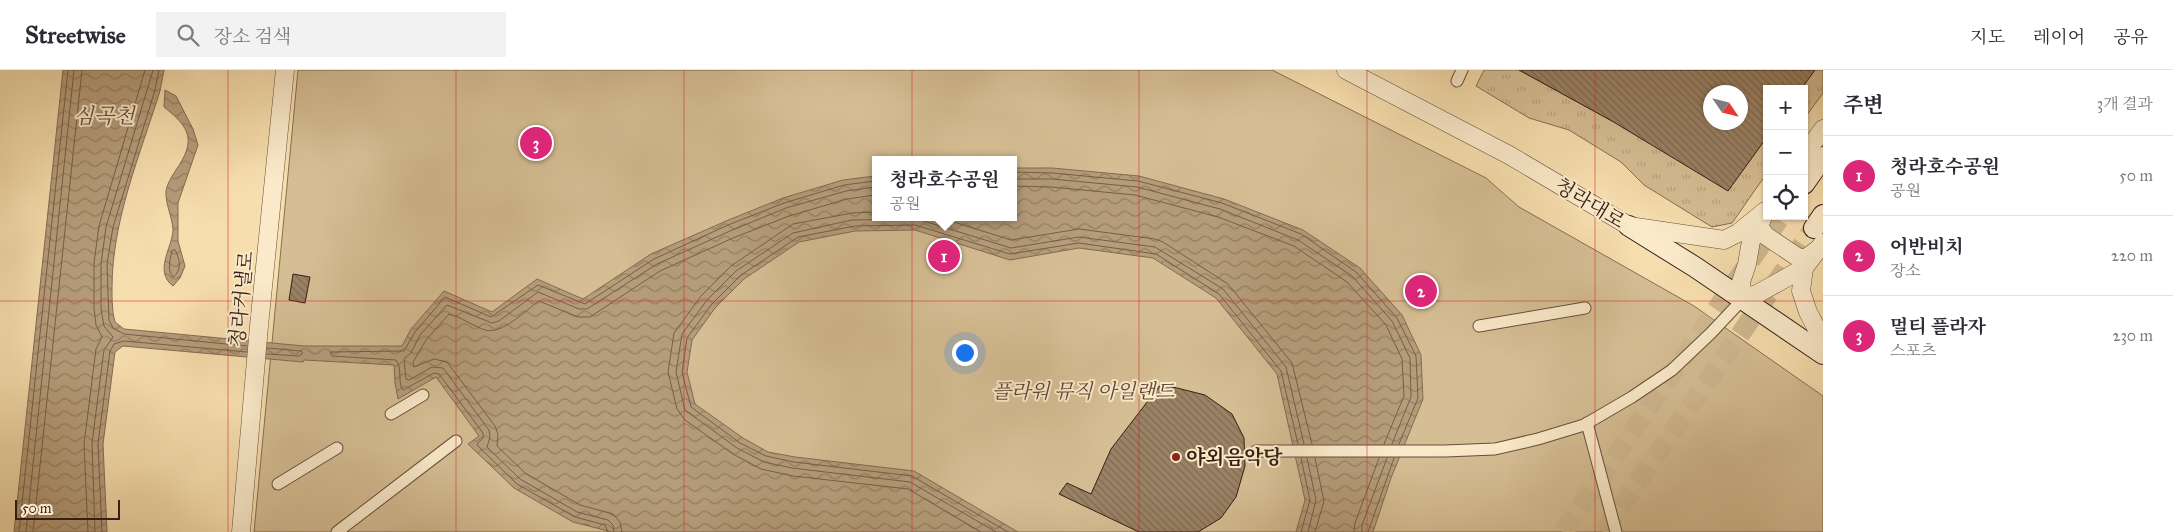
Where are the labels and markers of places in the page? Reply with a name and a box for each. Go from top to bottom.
pin: 3 [520,124,552,162]
pin: 1 [928,237,960,275]
pin: 2 [1405,272,1437,310]
place label: 야외음악당 [1186,445,1283,469]
marker: 야외음악당 [1170,451,1182,463]

